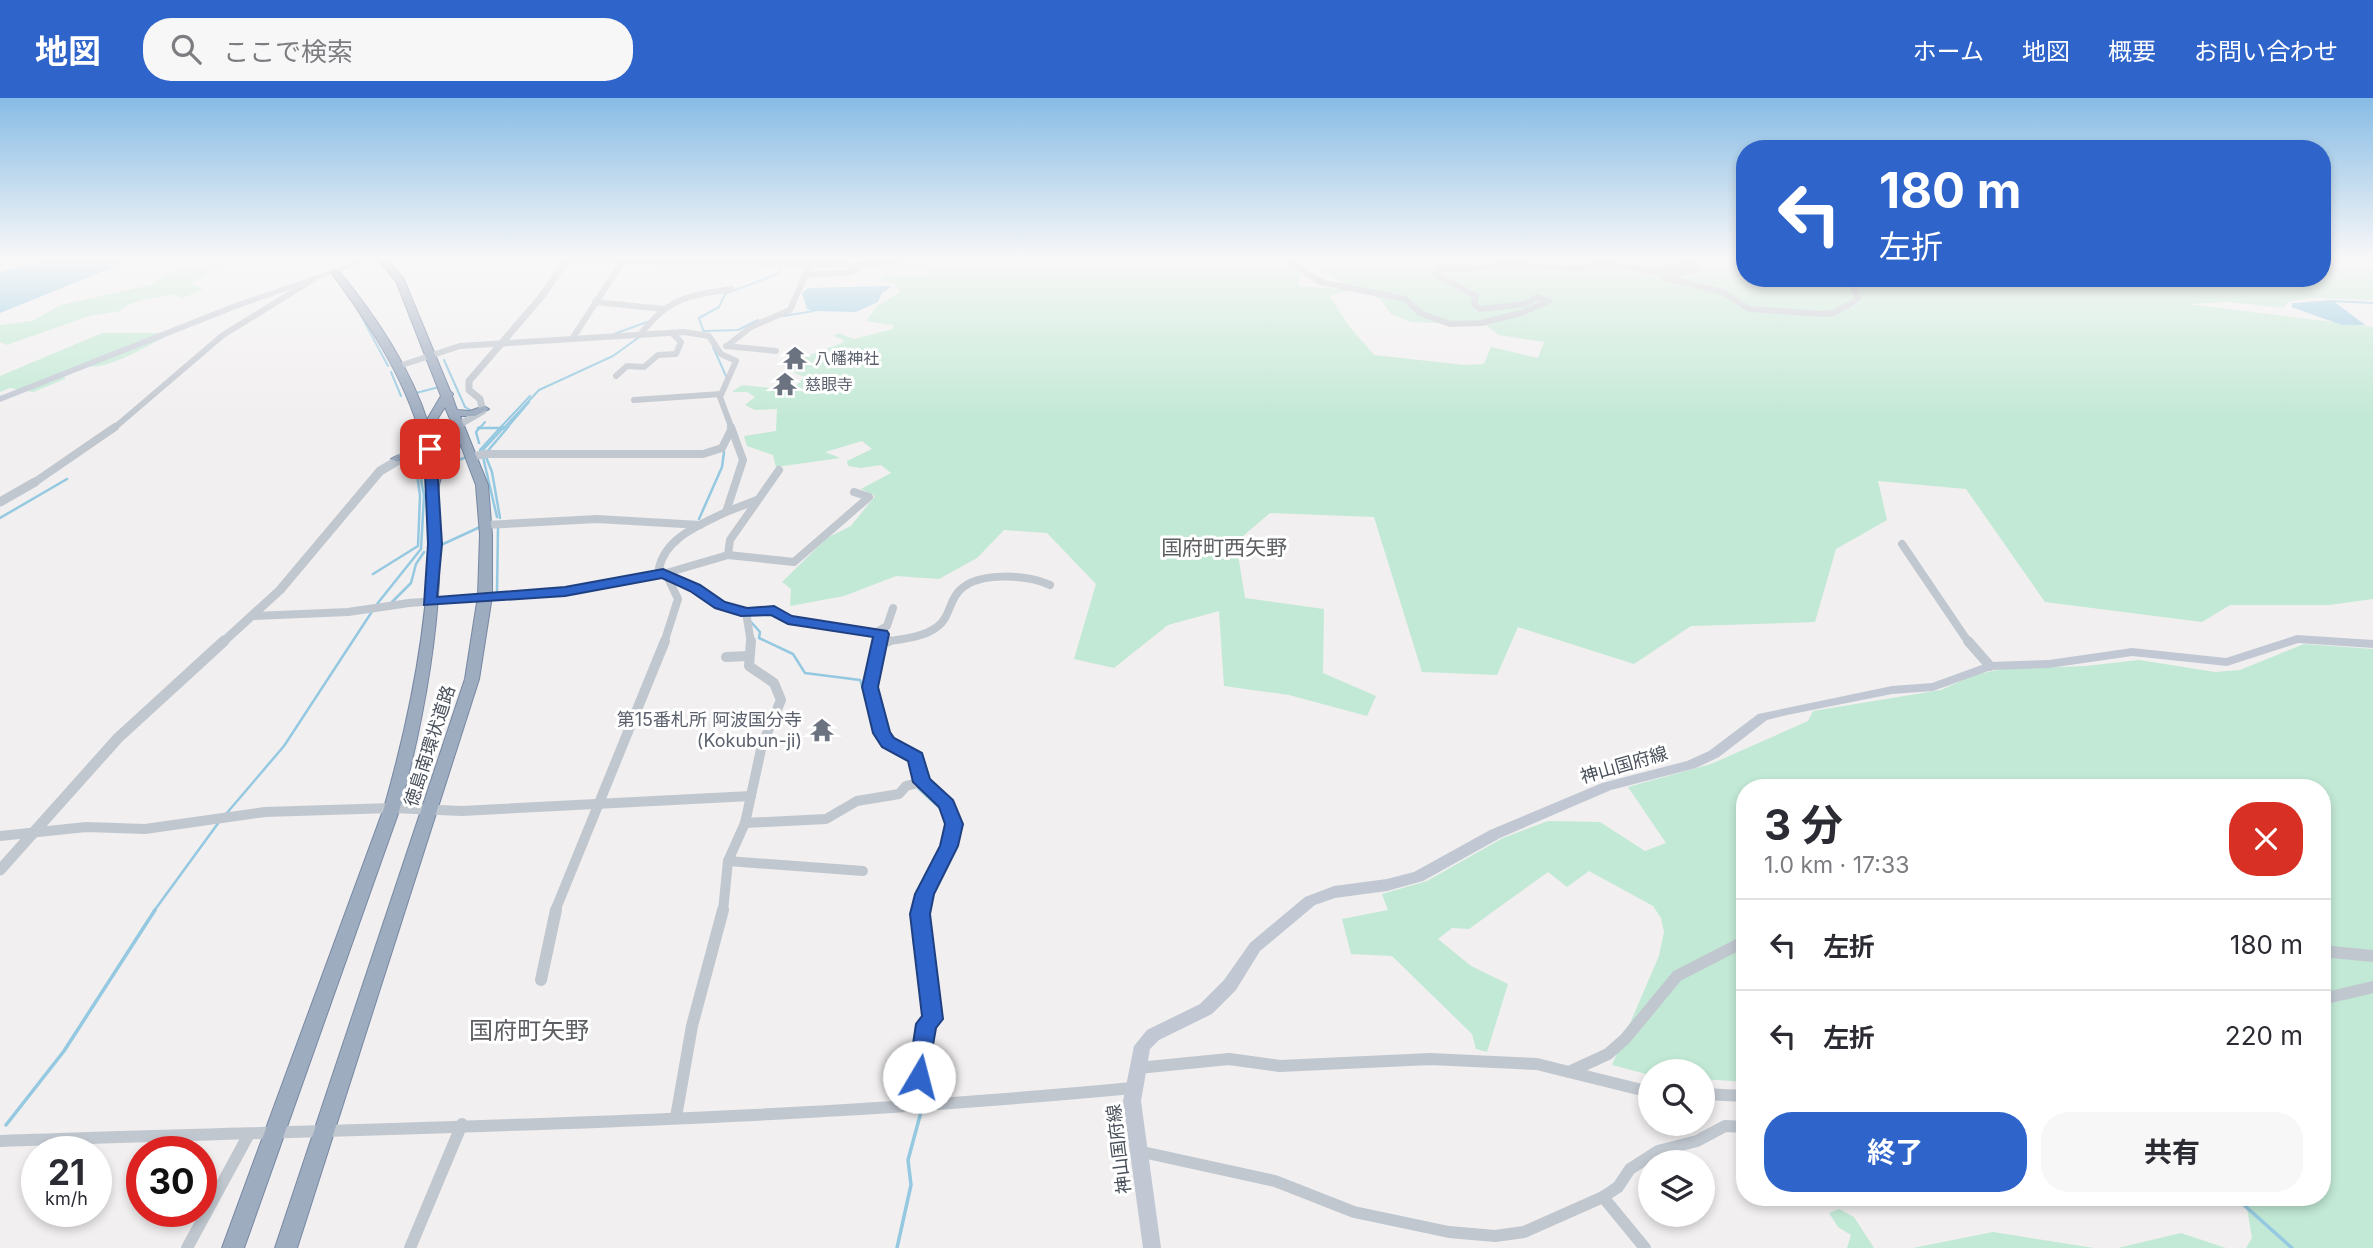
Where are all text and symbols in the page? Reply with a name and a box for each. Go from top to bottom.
search box [143,18,633,81]
icon: search [167,30,205,68]
text: 地図 [35,31,101,71]
text: ここで検索 [223,36,353,67]
text: ホーム [1913,37,1984,66]
text: 地図 [2022,37,2070,66]
text: 概要 [2108,37,2156,66]
text: お問い合わせ [2194,37,2338,66]
text: 180 m [1879,161,2021,220]
icon: left [1764,168,1855,259]
text: 左折 [1879,227,1943,266]
temple icon: 八幡神社 [781,344,809,372]
place label: 八幡神社 [815,348,879,368]
temple icon: 慈眼寺 [771,370,799,398]
place label: 慈眼寺 [805,374,853,394]
pin [400,419,460,479]
icon: arrive [411,430,449,468]
district label: 国府町西矢野 [1161,535,1287,560]
street label: 徳島南環状道路 [400,683,459,809]
place label: 第15番札所 阿波国分寺 (Kokubun-ji) [617,709,802,751]
temple icon: 第15番札所 阿波国分寺 (Kokubun-ji) [808,716,836,744]
street label: 神山国府線 [1578,742,1670,787]
text: 3 分 [1764,799,1843,850]
button: close [2229,802,2303,876]
text: 1.0 km · 17:33 [1764,851,1909,879]
icon: left [1764,926,1802,964]
text: 180 m [2230,929,2303,960]
text: 左折 [1823,931,1875,962]
district label: 国府町矢野 [469,1016,589,1045]
icon: left [1764,1017,1802,1055]
text: 220 m [2225,1020,2303,1051]
text: 左折 [1823,1022,1875,1053]
position arrow [882,1040,956,1114]
map controls [1638,1059,1715,1227]
button: search [1638,1059,1715,1136]
street label: 神山国府線 [1103,1103,1134,1195]
button: 終了 [1764,1112,2027,1192]
button: 共有 [2041,1112,2303,1192]
speed limit sign: 30 [126,1136,217,1227]
button: layers [1638,1150,1715,1227]
text: 21 [48,1151,85,1193]
text: km/h [45,1188,88,1209]

